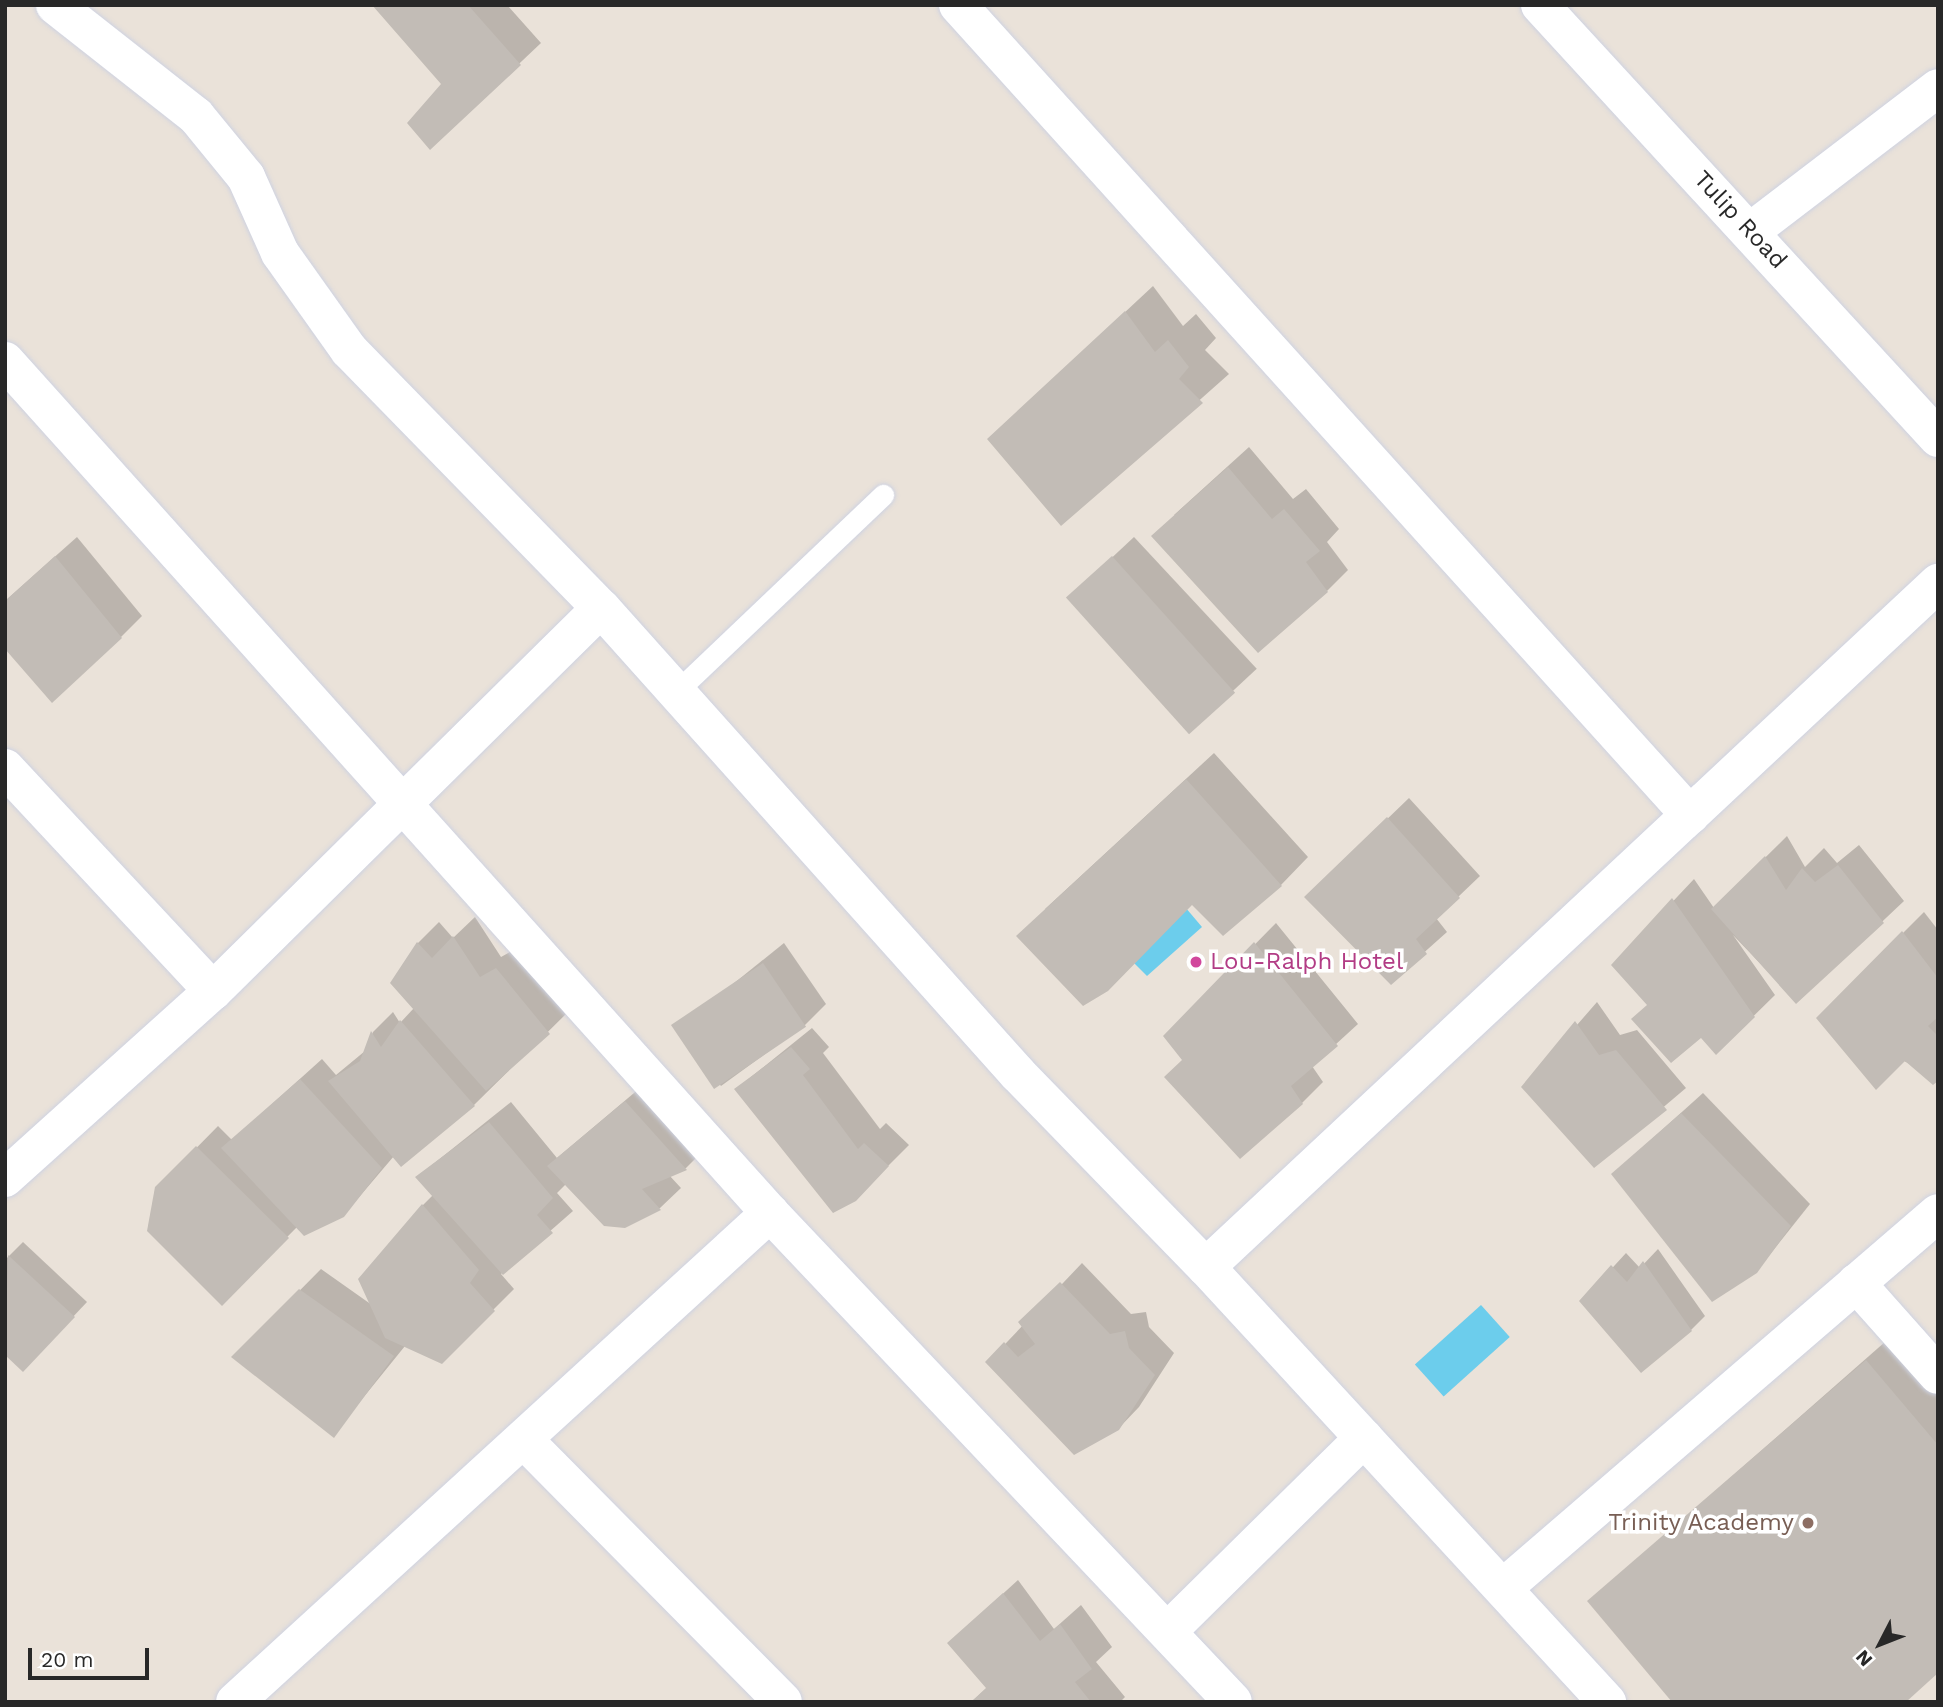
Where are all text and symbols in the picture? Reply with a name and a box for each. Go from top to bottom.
street label: Tulip Road [1687,165,1793,275]
place label: Lou-Ralph Hotel [1210,948,1403,976]
marker: Lou-Ralph Hotel [1188,954,1204,970]
place label: Trinity Academy [1607,1509,1794,1537]
marker: Trinity Academy [1800,1515,1816,1531]
north arrow [1845,1609,1915,1679]
scale bar [32,1634,152,1678]
text: N [1851,1645,1877,1671]
text: 20 m [41,1647,93,1672]

